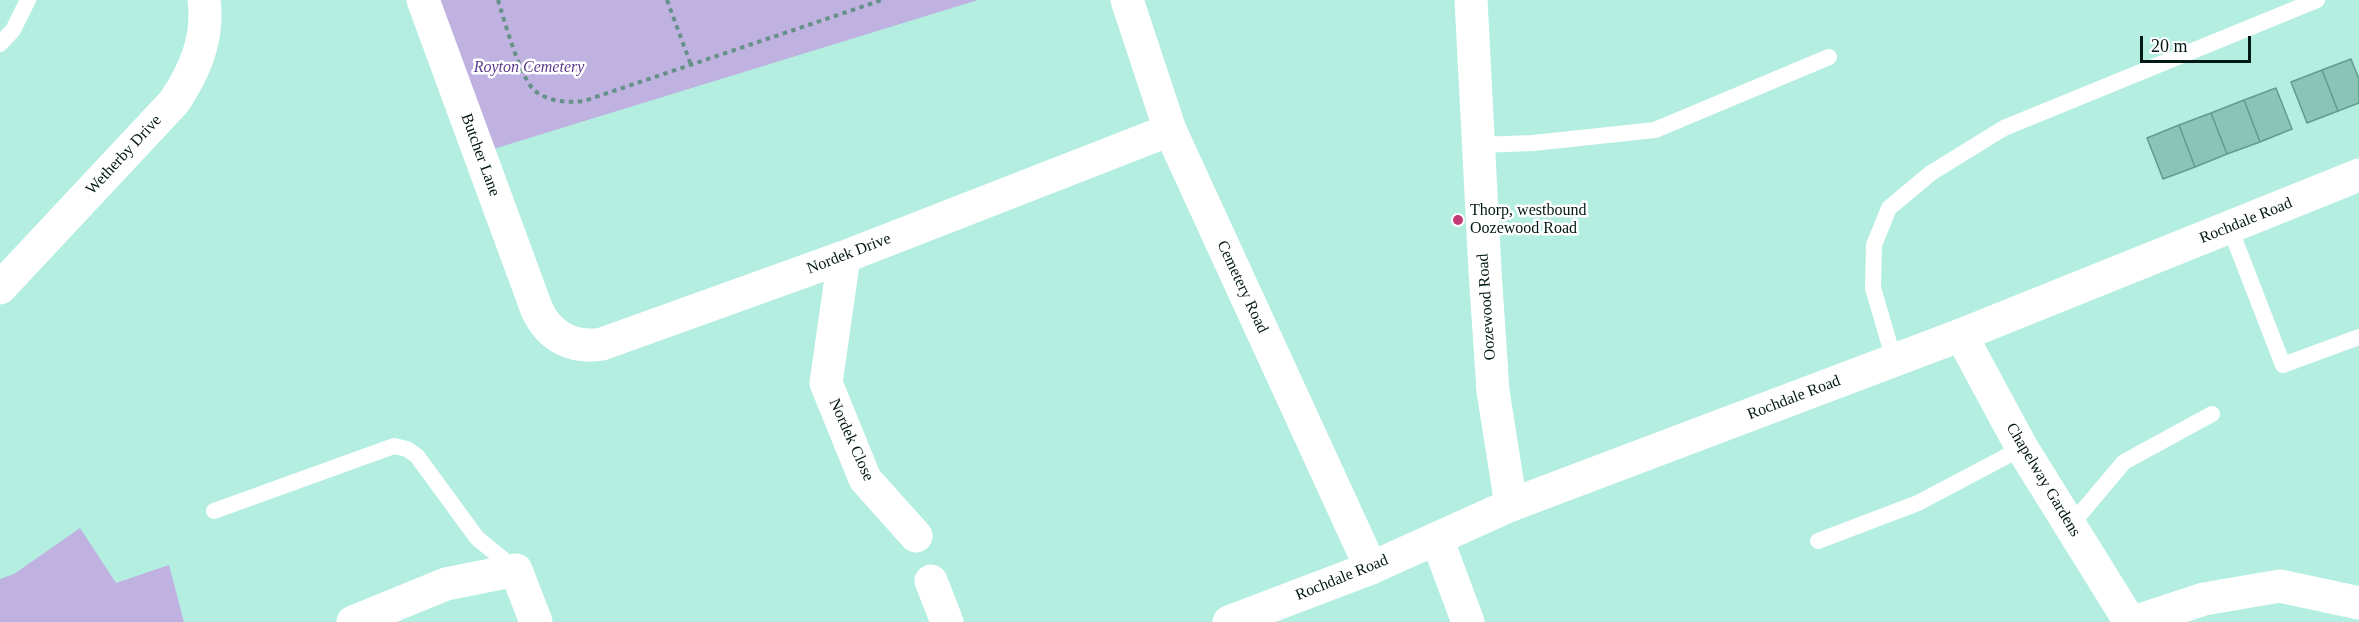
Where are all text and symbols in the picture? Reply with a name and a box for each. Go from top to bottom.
scale bar [2143,24,2254,62]
text: 20 m [2151,36,2188,56]
park label: Royton Cemetery [474,58,584,78]
street label: Wetherby Drive [82,111,166,199]
street label: Butcher Lane [456,111,504,199]
street label: Rochdale Road [2197,194,2295,248]
place label: Thorp, westbound Oozewood Road [1470,201,1586,239]
marker: Thorp, westbound Oozewood Road [1451,213,1465,227]
street label: Nordek Drive [804,229,894,279]
street label: Cemetery Road [1212,238,1272,336]
street label: Oozewood Road [1474,253,1500,361]
street label: Rochdale Road [1745,371,1843,425]
street label: Nordek Close [824,396,878,484]
street label: Chapelway Gardens [2001,420,2085,540]
street label: Rochdale Road [1293,551,1391,605]

